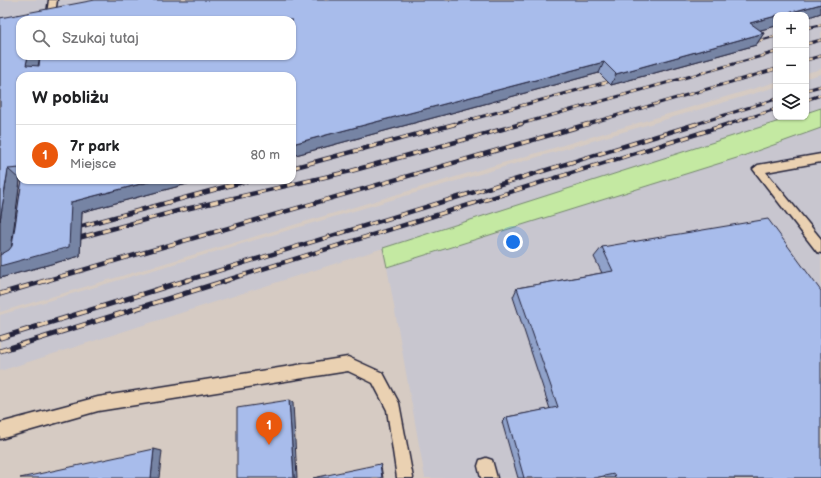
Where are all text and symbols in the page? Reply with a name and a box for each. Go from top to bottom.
map controls [773,12,809,120]
button: + [773,12,809,48]
search box [16,16,296,60]
icon: search [30,27,52,49]
text: Szukaj tutaj [62,29,139,48]
button: − [773,48,809,84]
button: layers [773,84,809,120]
text: W pobliżu [32,88,109,108]
text: 7r park [70,137,119,156]
text: 1 [42,147,48,163]
text: 80 m [251,147,280,163]
text: Miejsce [70,156,116,172]
your location [503,232,523,252]
pin: 1 [256,412,282,445]

